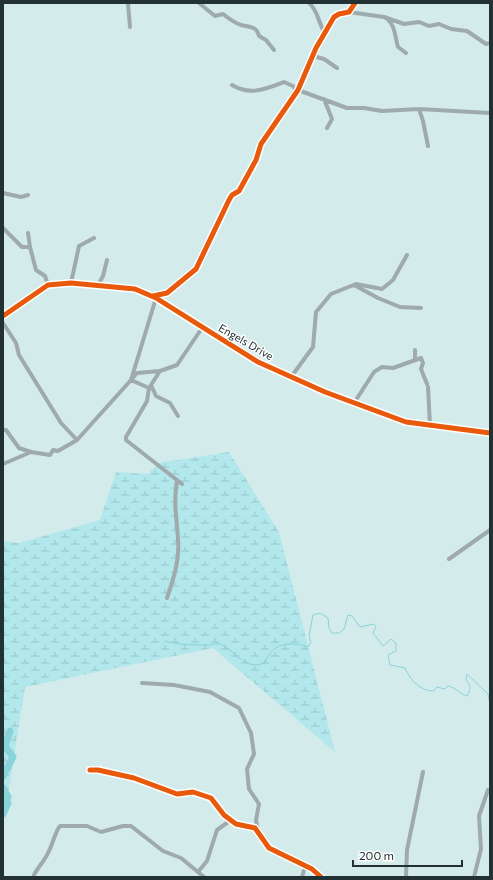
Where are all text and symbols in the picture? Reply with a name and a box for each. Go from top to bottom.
street label: Engels Drive [217,321,276,363]
scale bar [353,842,462,868]
text: 200 m [359,848,394,862]

